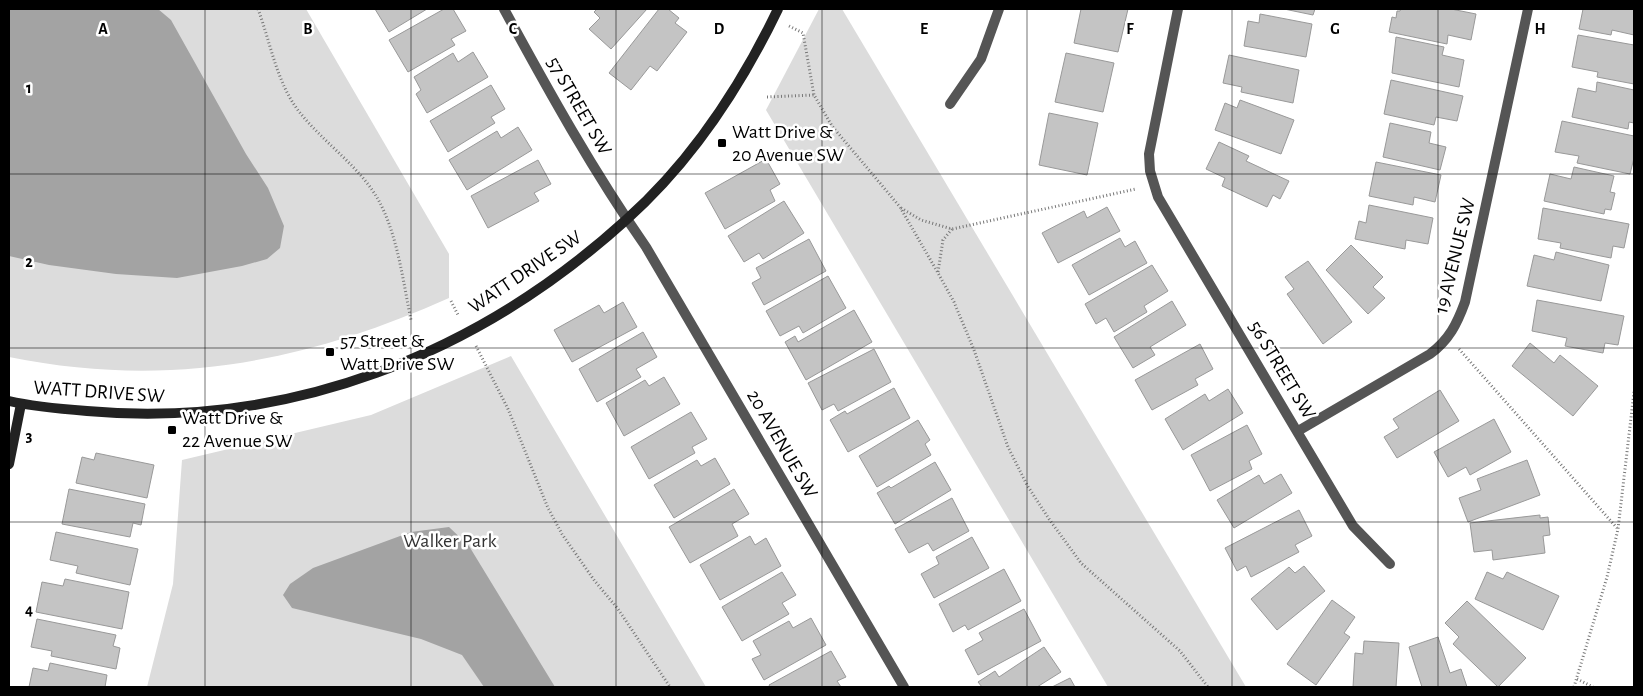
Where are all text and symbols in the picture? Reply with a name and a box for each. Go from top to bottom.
text: A [98,21,108,37]
text: B [303,21,313,37]
text: C [509,21,518,37]
text: D [714,21,725,37]
text: E [920,21,928,37]
text: F [1126,21,1134,37]
text: G [1330,21,1340,37]
text: H [1534,21,1546,37]
street label: 57 STREET SW [543,53,615,159]
text: 1 [26,80,32,96]
place label: Watt Drive & 20 Avenue SW [732,122,844,165]
marker: Watt Drive & 20 Avenue SW [716,137,728,149]
street label: 19 AVENUE SW [1431,196,1479,316]
street label: WATT DRIVE SW [465,227,585,317]
text: 2 [25,254,33,270]
street label: 56 STREET SW [1245,317,1319,423]
place label: 57 Street & Watt Drive SW [340,331,454,374]
marker: 57 Street & Watt Drive SW [324,346,336,358]
street label: WATT DRIVE SW [33,377,165,407]
street label: 20 AVENUE SW [743,386,821,502]
place label: Watt Drive & 22 Avenue SW [182,408,293,451]
marker: Watt Drive & 22 Avenue SW [166,424,178,436]
text: 3 [26,428,33,444]
park label: Walker Park [403,531,497,551]
text: 4 [25,602,33,618]

